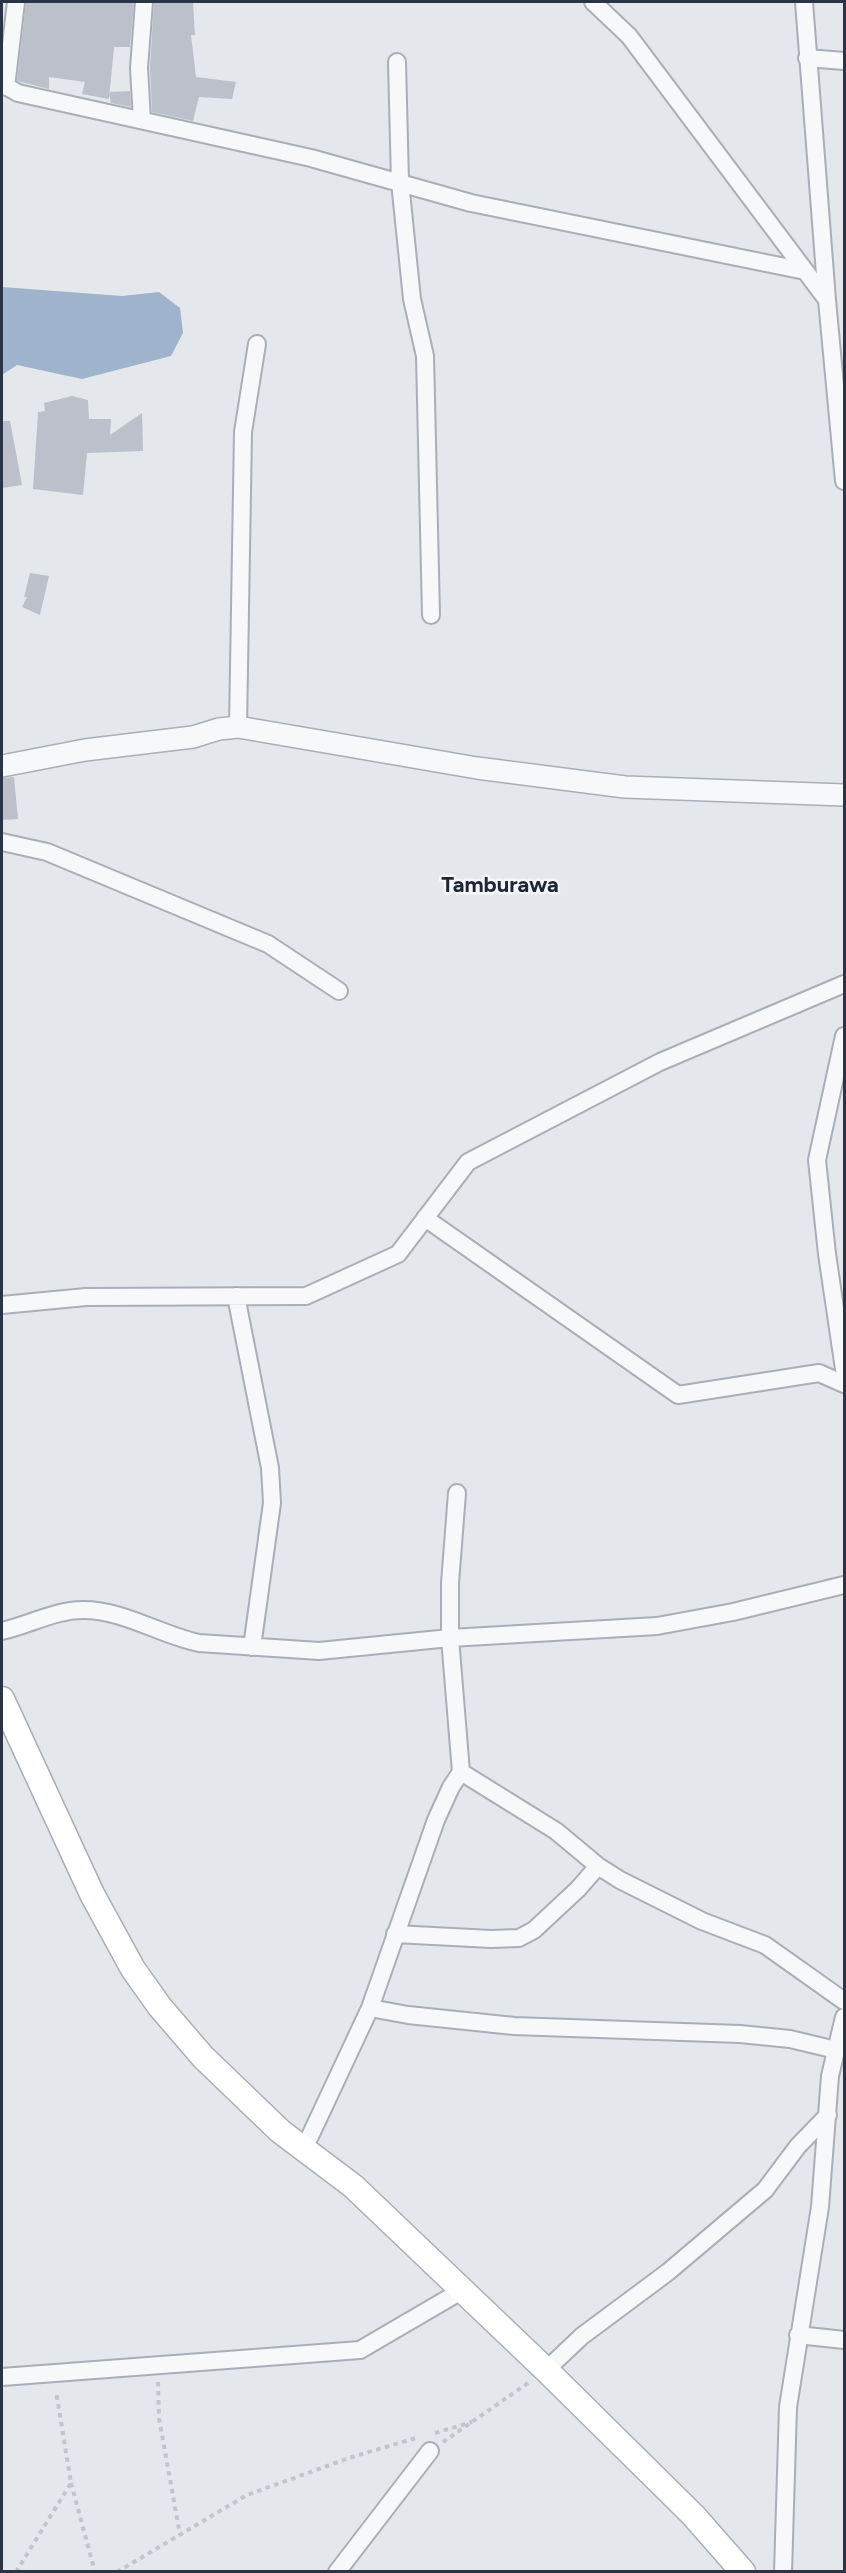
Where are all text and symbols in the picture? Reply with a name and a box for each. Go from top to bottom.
district label: Tamburawa [441,873,559,899]

